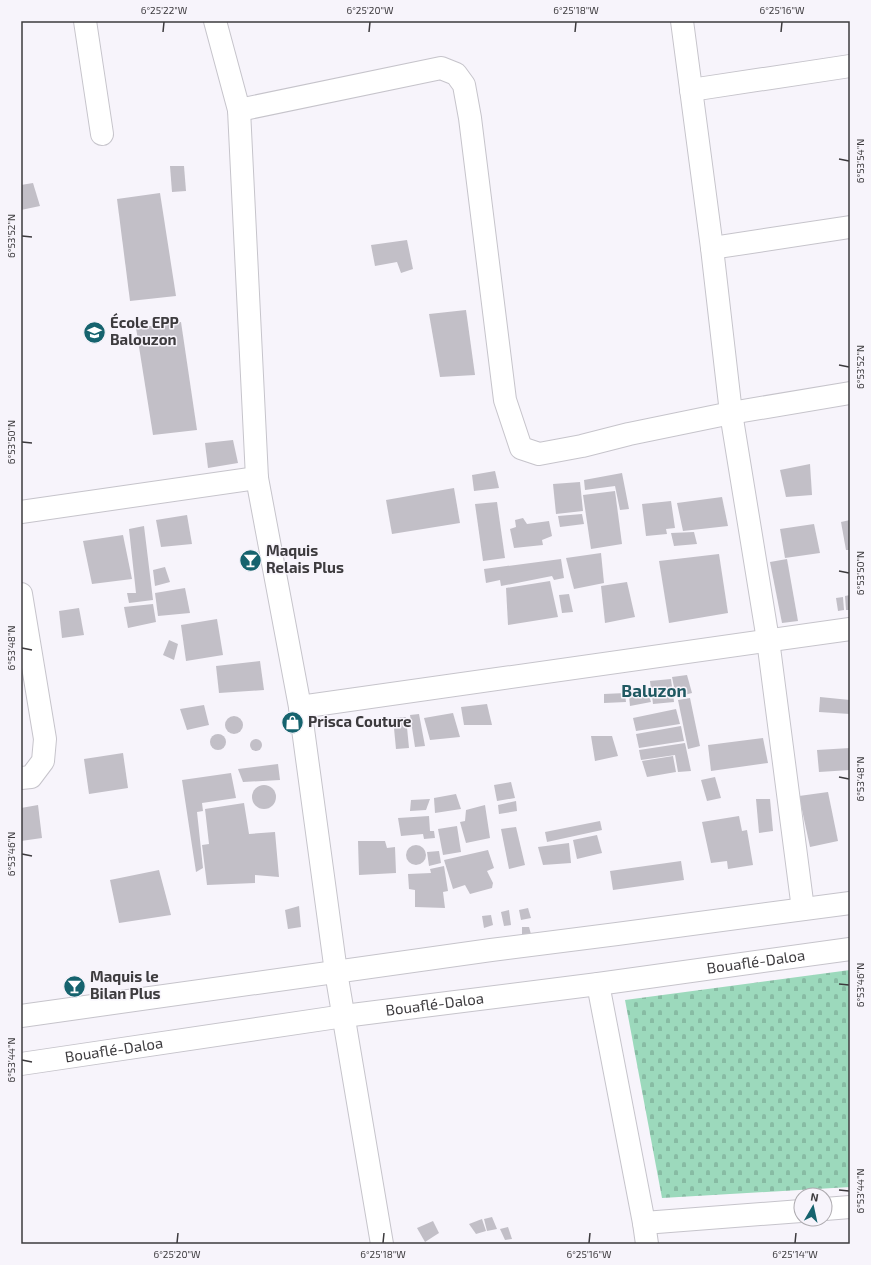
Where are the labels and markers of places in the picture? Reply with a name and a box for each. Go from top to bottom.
place label: École EPP Balouzon [110,312,179,348]
school or university icon: École EPP Balouzon [82,319,108,345]
place label: Maquis Relais Plus [266,541,344,576]
bar icon: Maquis Relais Plus [237,547,263,573]
shop icon: Prisca Couture [280,709,306,735]
place label: Prisca Couture [308,712,412,730]
place label: Maquis le Bilan Plus [90,967,161,1002]
bar icon: Maquis le Bilan Plus [62,973,88,999]

